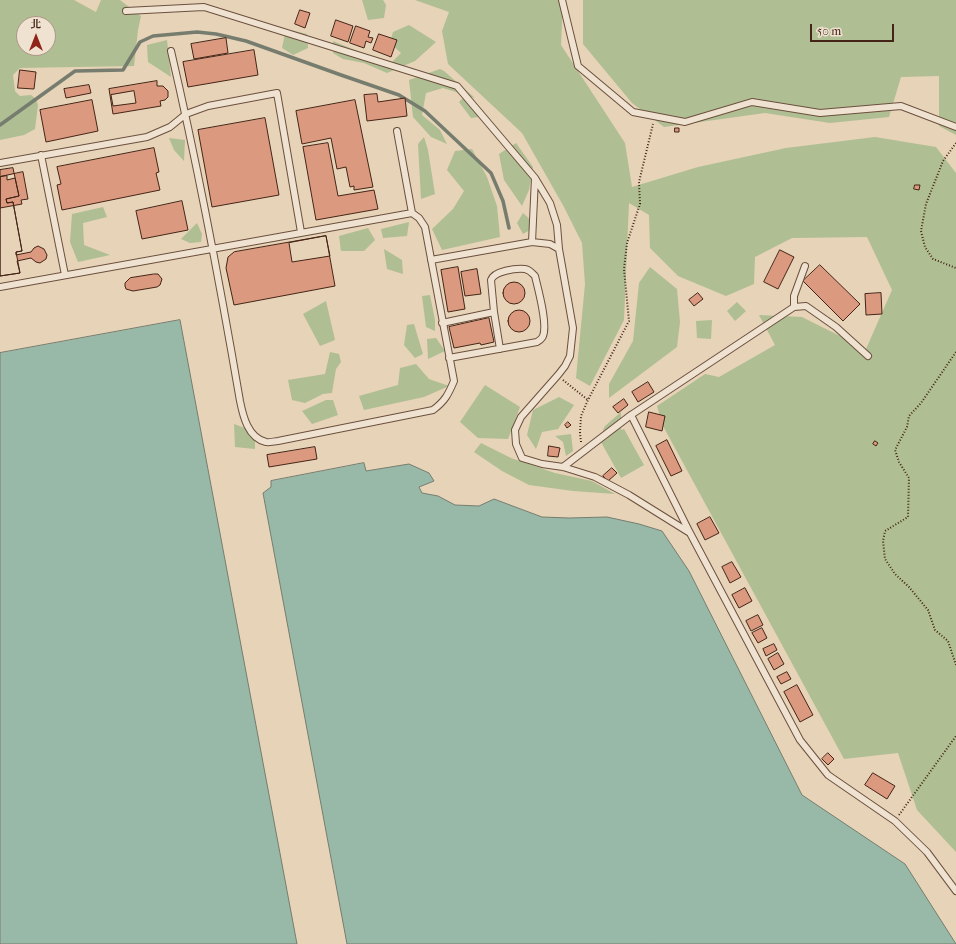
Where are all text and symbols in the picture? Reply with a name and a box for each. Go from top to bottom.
north arrow [16,16,56,56]
scale bar [812,16,896,42]
text: 北 [31,18,42,31]
text: 50 m [817,24,841,38]

